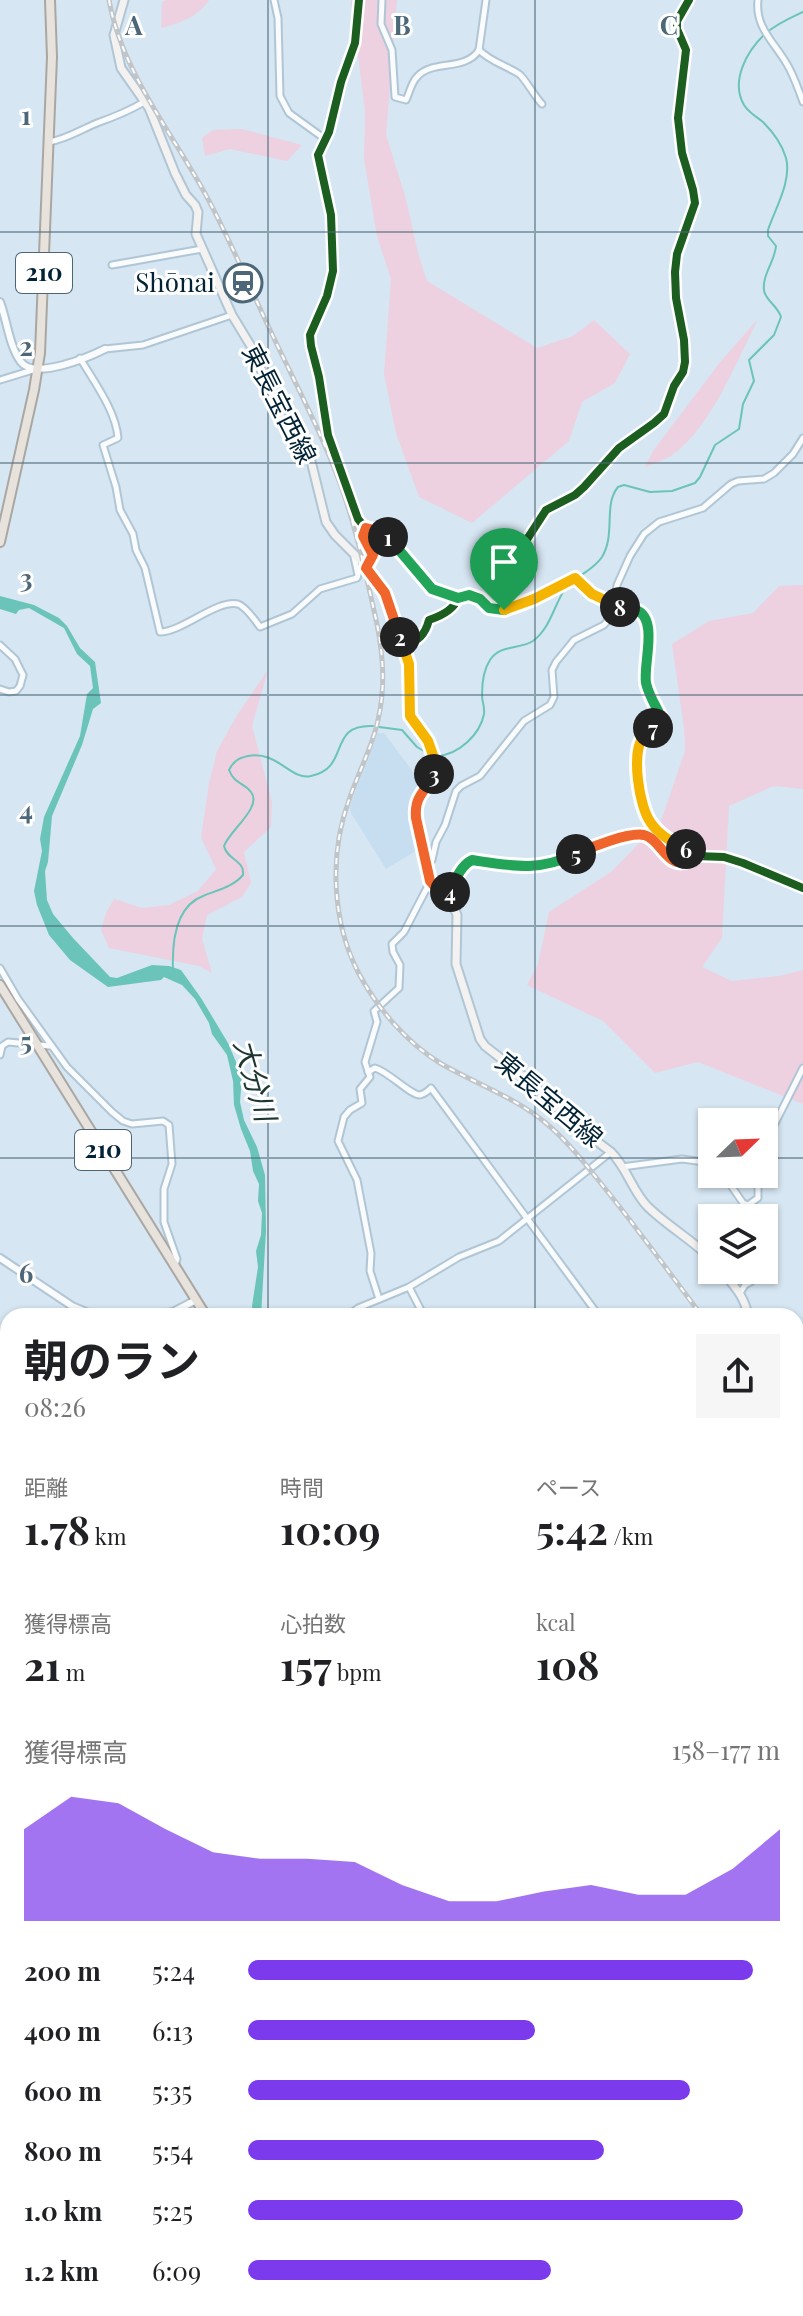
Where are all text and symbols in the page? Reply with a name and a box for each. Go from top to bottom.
text: A [124,7,143,42]
text: B [393,7,411,42]
text: C [660,7,678,42]
text: 1 [21,97,31,132]
road number: 210 [16,253,72,293]
station icon: Shōnai [222,262,264,304]
place label: Shōnai [135,264,215,299]
text: 2 [19,328,33,363]
street label: 東長宝西線 [235,337,325,469]
pin: 1 [368,517,408,557]
text: 1 [384,522,392,552]
pin [470,528,538,610]
icon: arrive [482,540,526,584]
text: 3 [20,560,32,595]
pin: 8 [600,587,640,627]
text: 8 [614,592,626,622]
pin: 2 [380,617,420,657]
text: 2 [394,622,406,652]
pin: 7 [633,708,673,748]
text: 7 [648,713,658,743]
pin: 3 [414,754,454,794]
text: 3 [429,759,439,789]
text: 4 [19,792,33,827]
pin: 6 [666,829,706,869]
pin: 5 [556,834,596,874]
text: 6 [680,834,692,864]
text: 5 [571,839,581,869]
pin: 4 [430,872,470,912]
text: 4 [444,877,456,907]
text: 5 [20,1023,32,1058]
water label: 大分川 [227,1034,287,1128]
street label: 東長宝西線 [489,1044,611,1154]
north arrow [698,1108,778,1188]
map controls [698,1108,778,1284]
road number: 210 [75,1130,131,1170]
button: layers [698,1204,778,1284]
text: 6 [19,1255,33,1290]
text: 朝のラン [24,1329,200,1388]
button: share [696,1334,780,1418]
text: 08:26 [24,1389,86,1424]
text: 距離 [24,1472,68,1502]
text: 時間 [280,1472,324,1502]
text: ペース [536,1472,601,1502]
text: 1.78 [24,1502,90,1555]
text: 10:09 [280,1502,381,1555]
text: 5:42 [536,1502,608,1555]
text: km [90,1521,126,1551]
text: /km [608,1521,653,1551]
text: kcal [536,1607,575,1637]
text: 獲得標高 [24,1608,112,1638]
text: 心拍数 [280,1608,346,1638]
text: 108 [536,1637,600,1690]
text: 21 [24,1638,60,1691]
text: 157 [280,1638,331,1691]
text: m [60,1657,85,1687]
text: bpm [331,1657,382,1687]
text: 158–177 m [672,1732,780,1767]
text: 獲得標高 [24,1734,128,1769]
text: 200 m [24,1953,101,1988]
text: 5:24 [152,1953,195,1988]
text: 400 m [24,2013,101,2048]
text: 6:13 [152,2013,193,2048]
text: 600 m [24,2073,102,2108]
text: 5:35 [152,2073,192,2108]
text: 800 m [24,2133,102,2168]
text: 5:54 [152,2133,193,2168]
text: 1.0 km [24,2193,102,2228]
text: 5:25 [152,2193,193,2228]
text: 1.2 km [24,2253,99,2288]
text: 6:09 [152,2253,201,2288]

